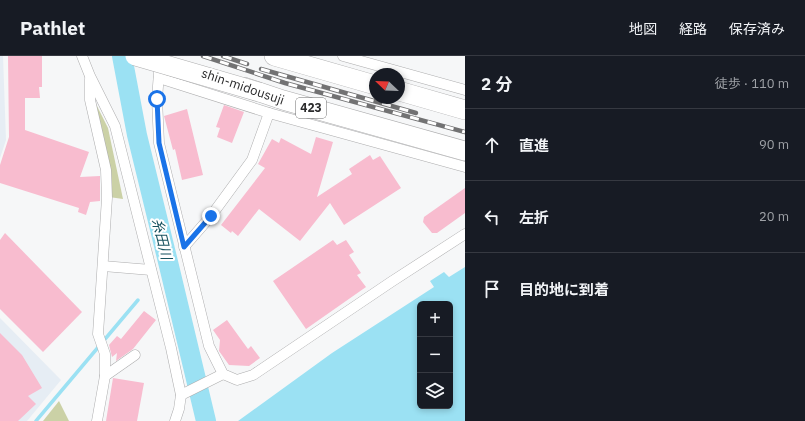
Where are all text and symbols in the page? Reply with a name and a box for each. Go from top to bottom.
text: Pathlet [20,16,85,40]
text: 地図 [629,20,657,38]
text: 経路 [679,20,707,38]
text: 保存済み [729,20,785,38]
street label: shin-midousuji [199,64,287,109]
north arrow [369,68,405,104]
text: 2 分 [481,73,512,95]
text: 徒歩 · 110 m [715,75,789,92]
route start [148,90,166,108]
road number: 423 [296,98,326,118]
icon: ahead [481,134,503,156]
text: 直進 [519,136,549,155]
text: 90 m [759,136,789,153]
icon: left [481,206,503,228]
route end [202,207,220,225]
text: 左折 [519,208,549,227]
text: 20 m [759,208,789,225]
water label: 糸田川 [148,216,176,263]
icon: arrive [481,278,503,300]
text: 目的地に到着 [519,280,609,299]
map controls [417,301,453,409]
button: + [417,301,453,337]
button: − [417,337,453,373]
button: layers [417,373,453,409]

